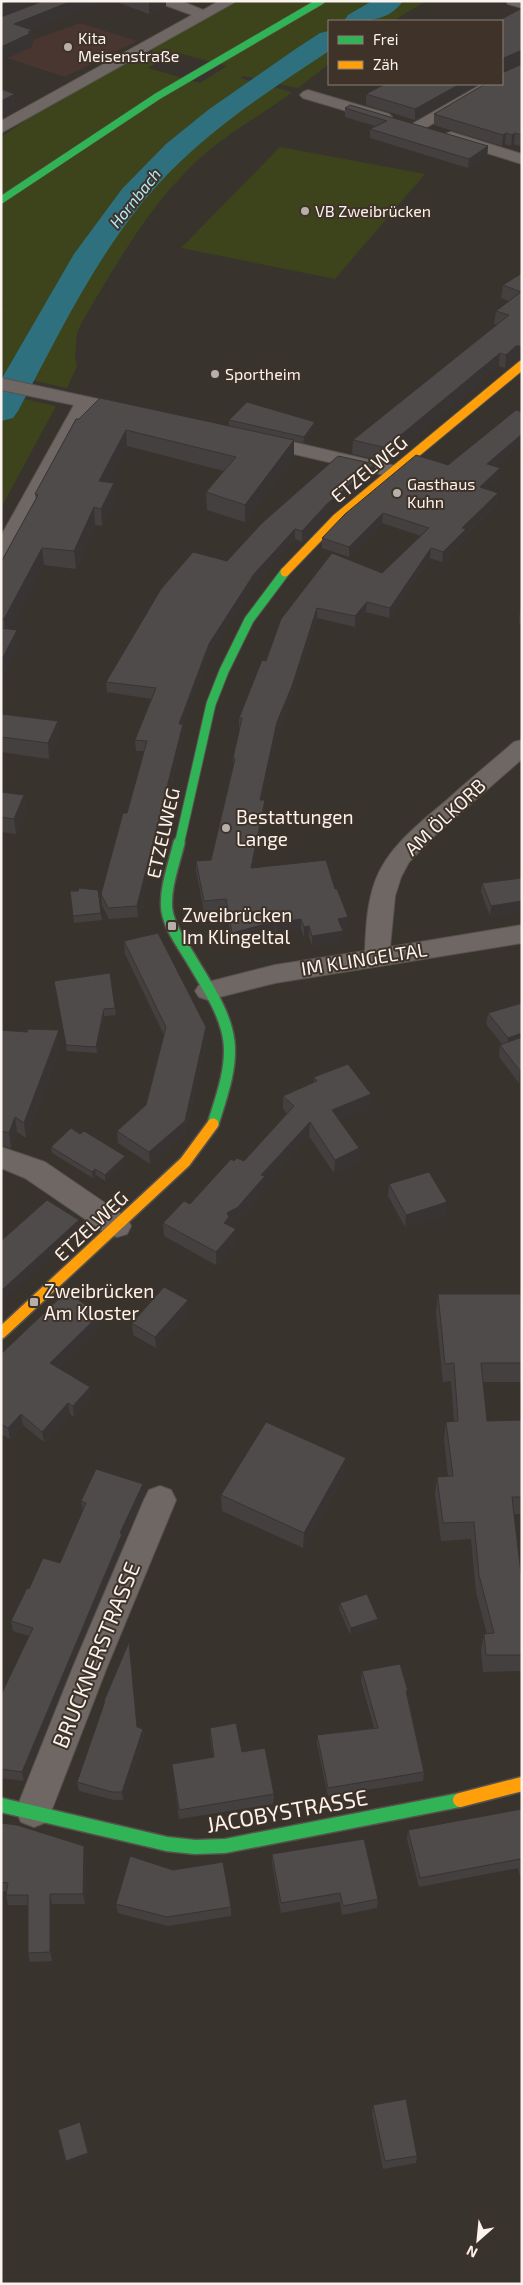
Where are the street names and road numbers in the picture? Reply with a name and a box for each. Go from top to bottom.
street label: ETZELWEG [326,430,411,507]
street label: AM ÖLKORB [399,773,490,860]
street label: ETZELWEG [141,785,184,880]
street label: IM KLINGELTAL [299,937,429,980]
street label: ETZELWEG [49,1186,132,1266]
street label: BRUCKNERSTRASSE [46,1558,144,1751]
street label: JACOBYSTRASSE [204,1783,369,1837]

